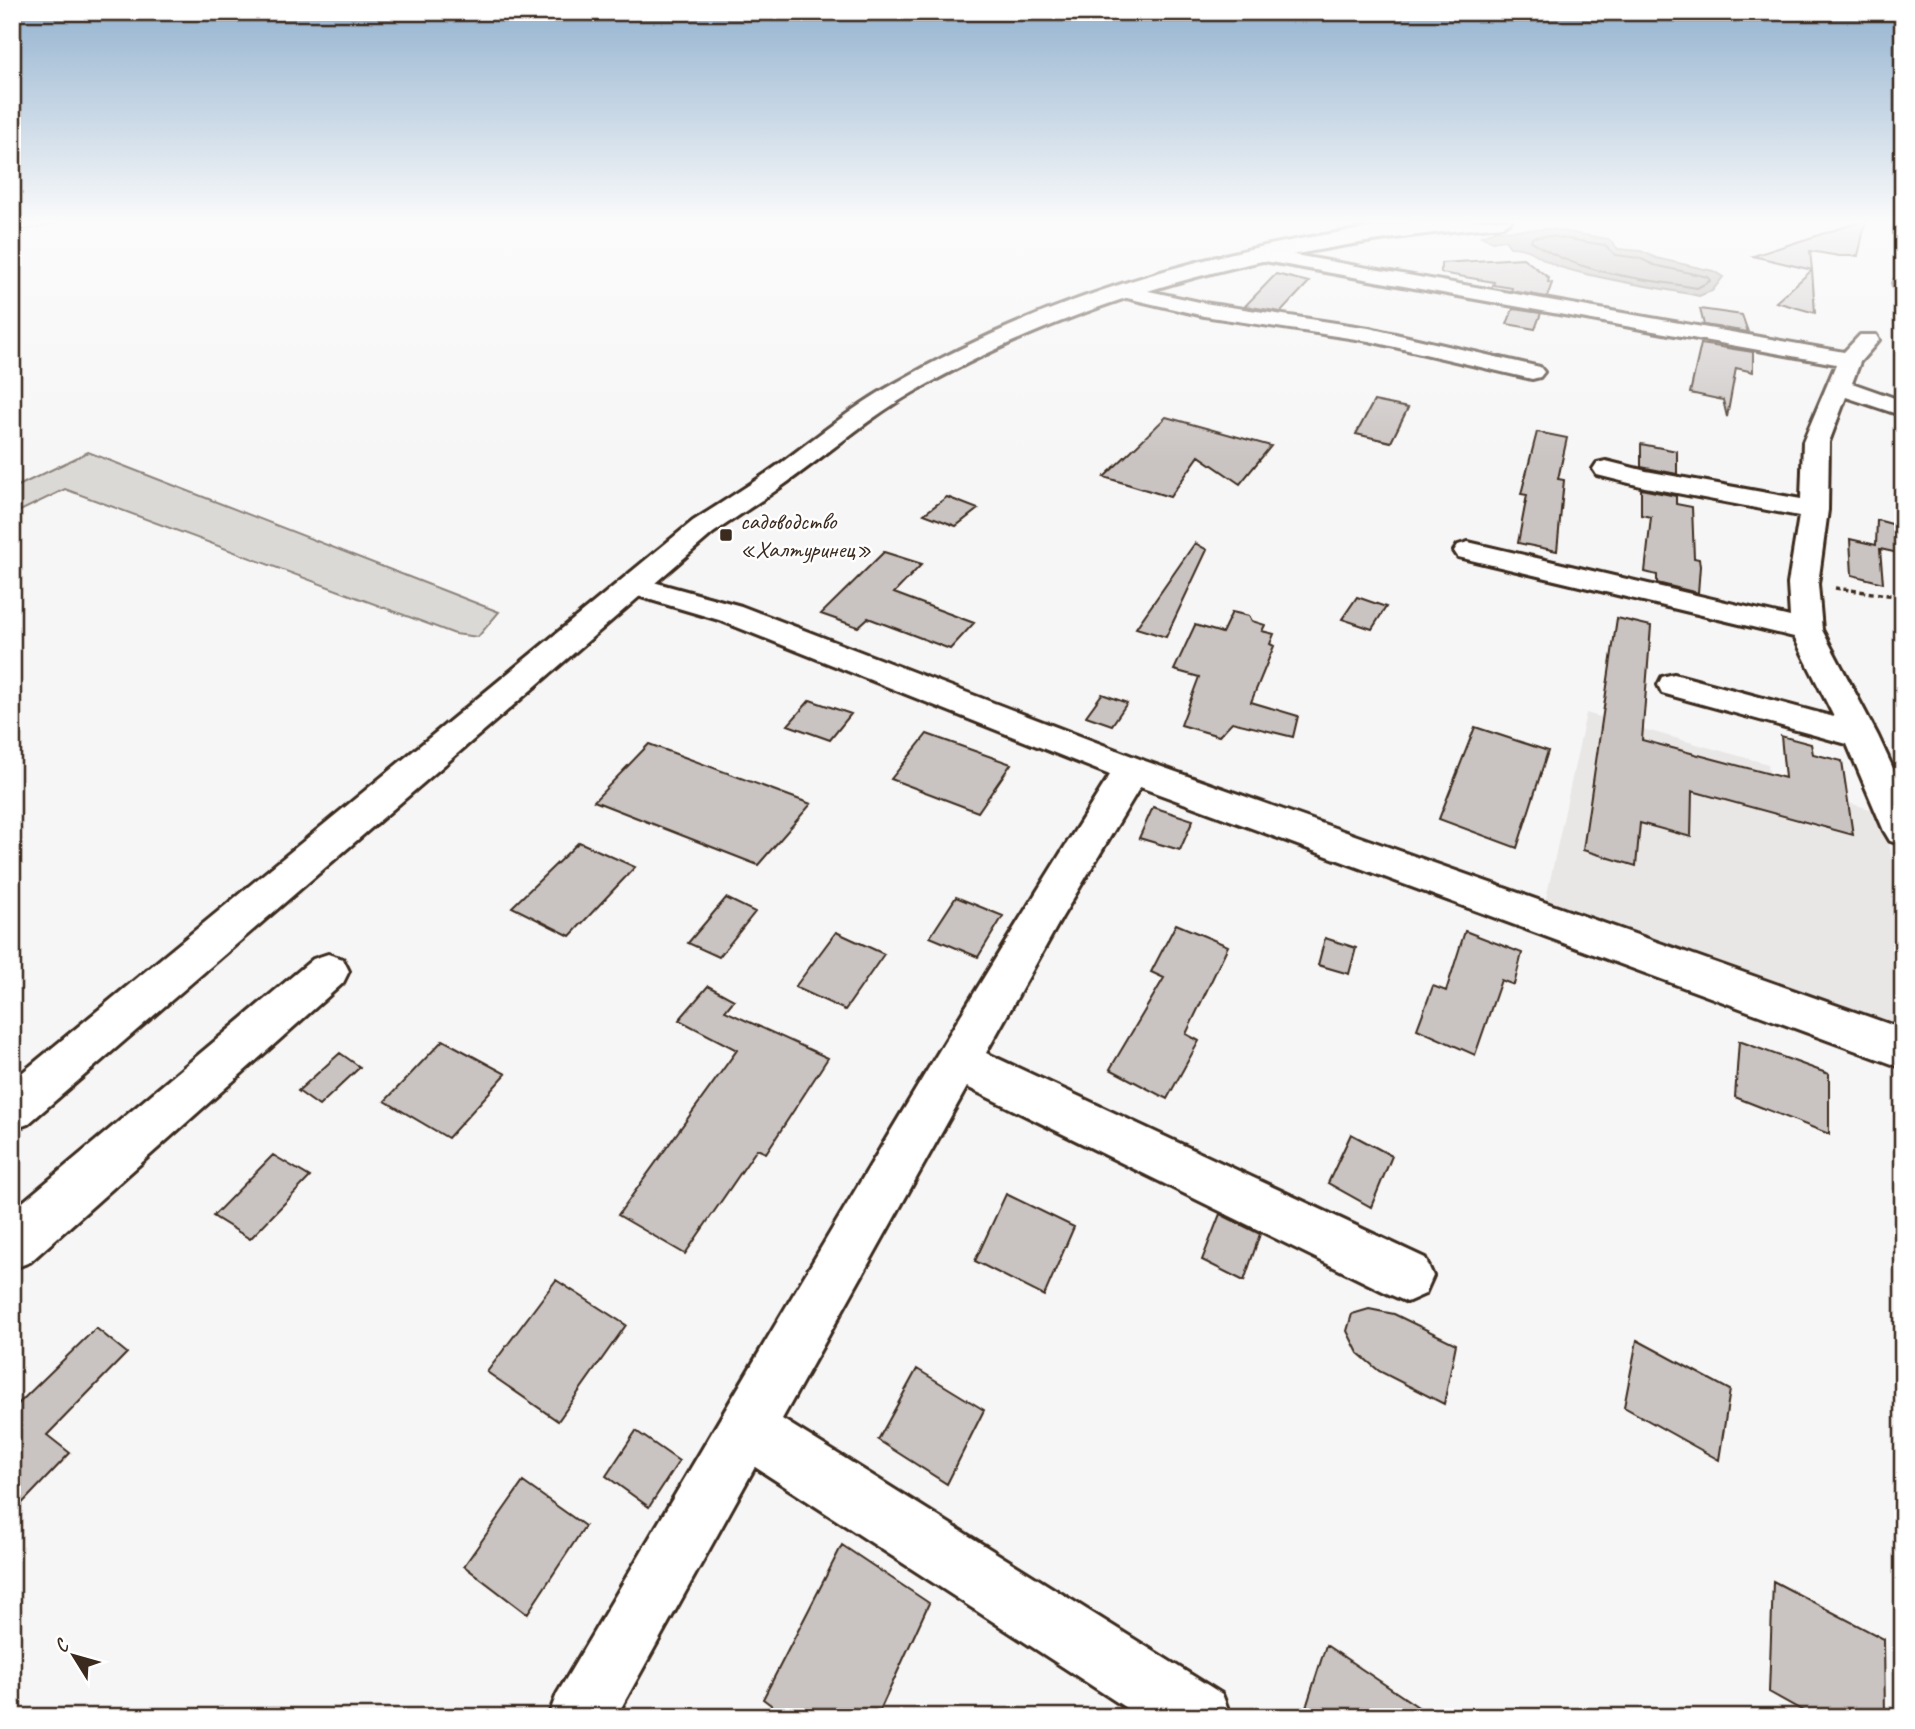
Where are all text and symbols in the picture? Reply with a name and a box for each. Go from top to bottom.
place label: садоводство «Халтуринец» [740,506,871,564]
marker: садоводство «Халтуринец» [718,527,734,543]
north arrow [38,1620,108,1690]
text: С [49,1633,75,1657]

